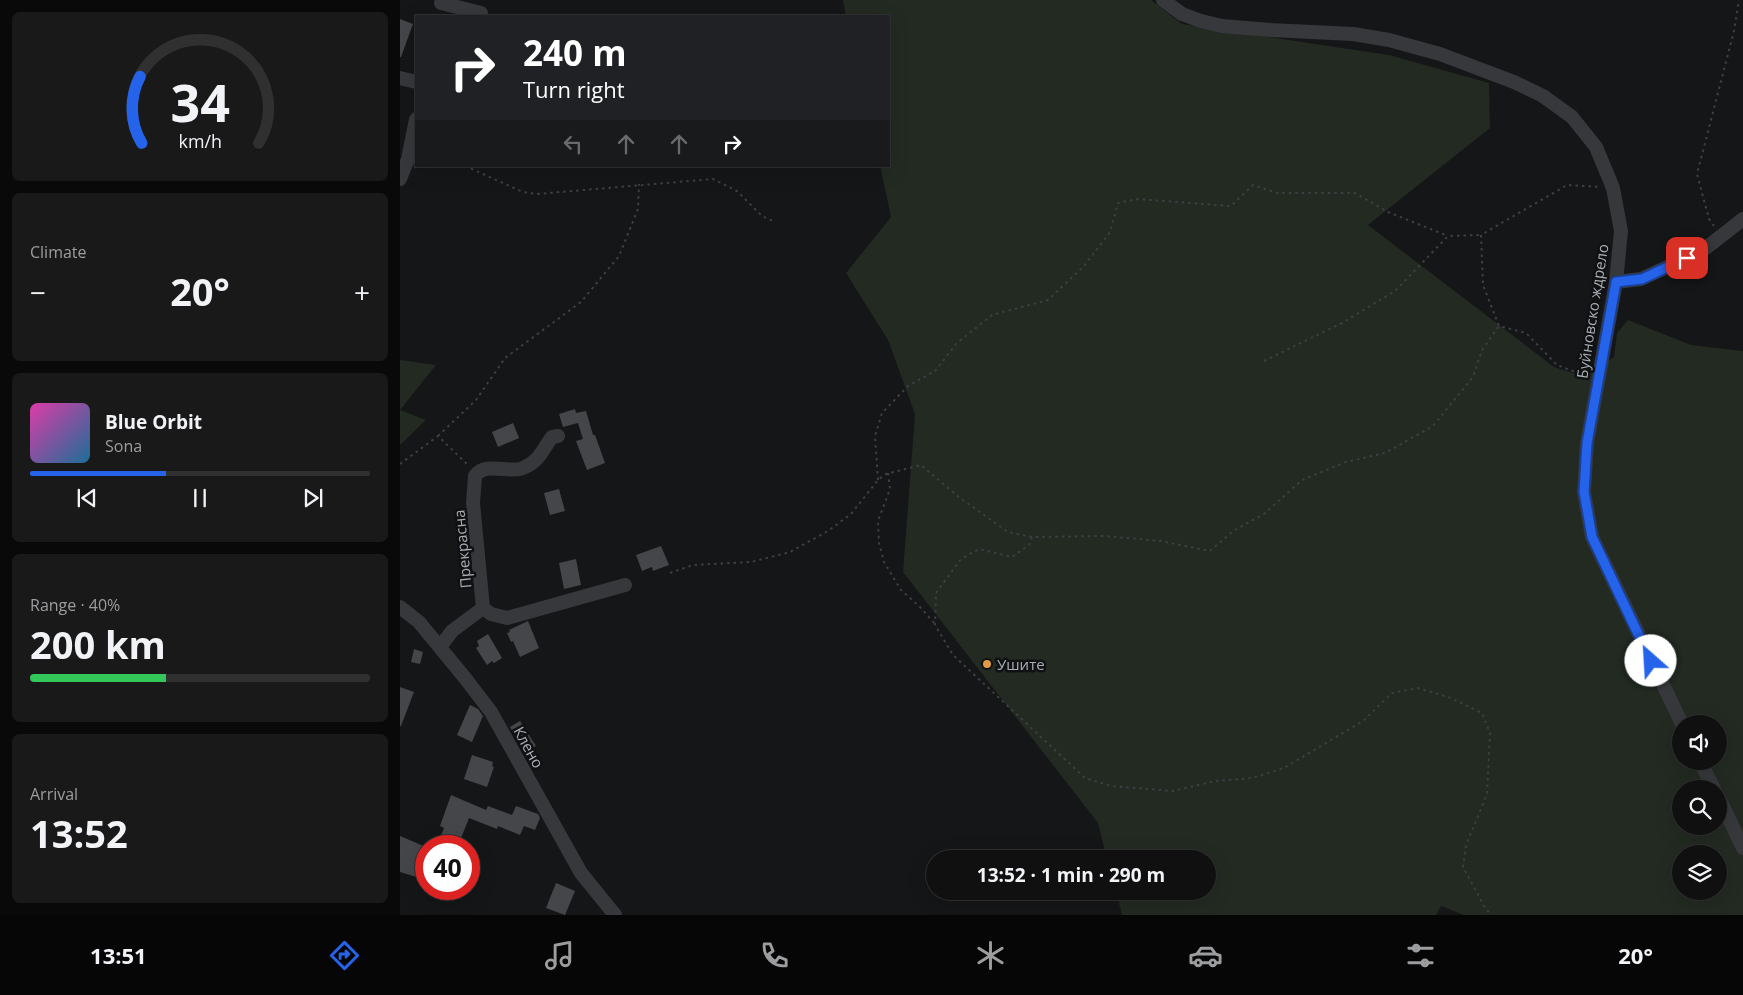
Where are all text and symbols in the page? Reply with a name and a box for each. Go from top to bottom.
text: 240 m [523,29,627,76]
icon: right [440,35,505,100]
text: 34 [170,66,230,137]
text: Turn right [523,74,625,104]
text: km/h [178,129,222,153]
icon: left [559,130,587,158]
icon: ahead [612,130,640,158]
icon: ahead [665,130,693,158]
icon: right [718,130,746,158]
pin [1666,237,1708,279]
text: Climate [30,241,87,263]
street label: Буйновско ждрело [1571,242,1613,380]
icon: arrive [1673,244,1701,272]
text: 20° [170,265,230,317]
text: − [30,273,46,311]
text: + [354,273,370,311]
text: Blue Orbit [105,409,202,435]
text: Sona [105,435,142,457]
icon: previous [73,484,101,512]
icon: pause [186,484,214,512]
icon: next [299,484,327,512]
street label: Прекрасна [449,509,475,589]
text: Range · 40% [30,594,120,616]
text: 200 km [30,618,166,670]
position arrow [1624,634,1676,686]
place label: Ушите [997,654,1045,674]
marker: Ушите [981,658,993,670]
map controls [1672,715,1727,900]
button: sound [1672,715,1727,770]
street label: Клено [509,723,549,771]
button: search [1672,780,1727,835]
text: Arrival [30,783,78,805]
text: 13:52 [30,807,128,859]
speed limit sign: 40 [415,835,480,900]
button: layers [1672,845,1727,900]
text: 13:52 · 1 min · 290 m [977,862,1165,888]
icon: directions [327,938,362,973]
icon: music [542,938,577,973]
icon: phone [757,938,792,973]
icon: climate [973,938,1008,973]
icon: car [1188,938,1223,973]
icon: filters [1403,938,1438,973]
text: 13:51 [90,940,147,970]
text: 20° [1618,940,1653,970]

